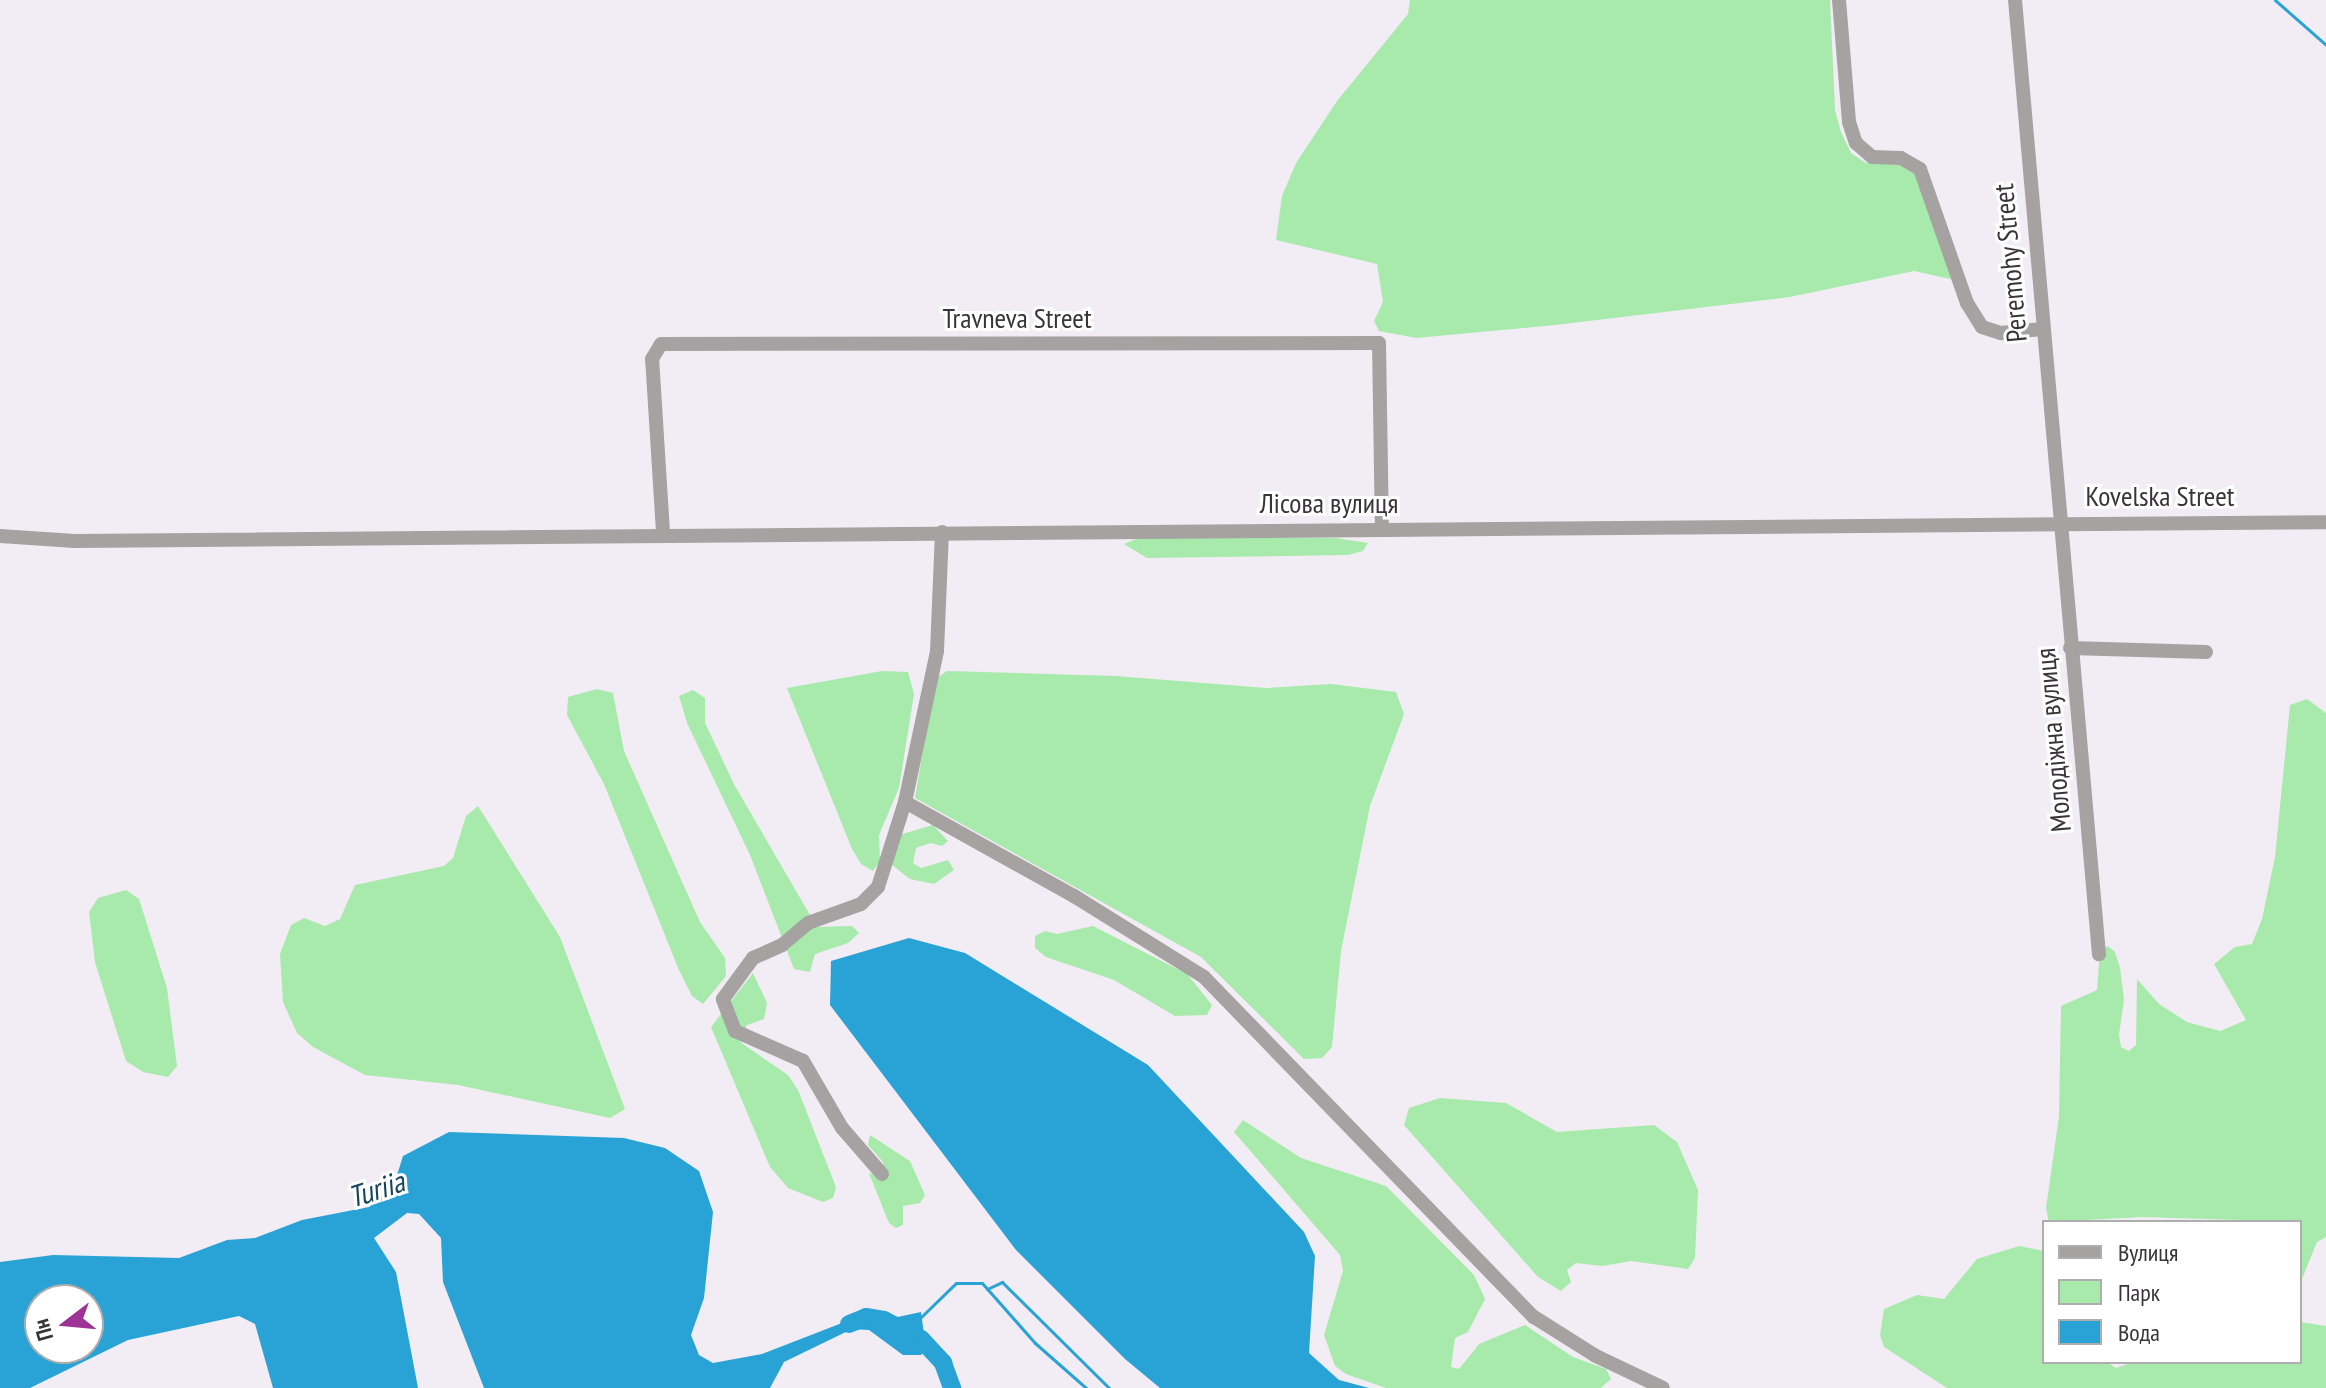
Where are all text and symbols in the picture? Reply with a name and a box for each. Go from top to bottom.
street label: Peremohy Street [1986,182,2034,344]
street label: Travneva Street [942,301,1092,335]
street label: Kovelska Street [2086,479,2234,513]
street label: Лісова вулиця [1260,486,1398,520]
street label: Молодіжна вулиця [2028,647,2078,833]
water label: Turiia [343,1163,409,1215]
legend [2042,1220,2302,1364]
text: Вулиця [2118,1237,2178,1268]
text: Парк [2118,1277,2160,1308]
north arrow [24,1284,104,1364]
text: Пн [26,1316,59,1344]
text: Вода [2118,1317,2160,1348]

